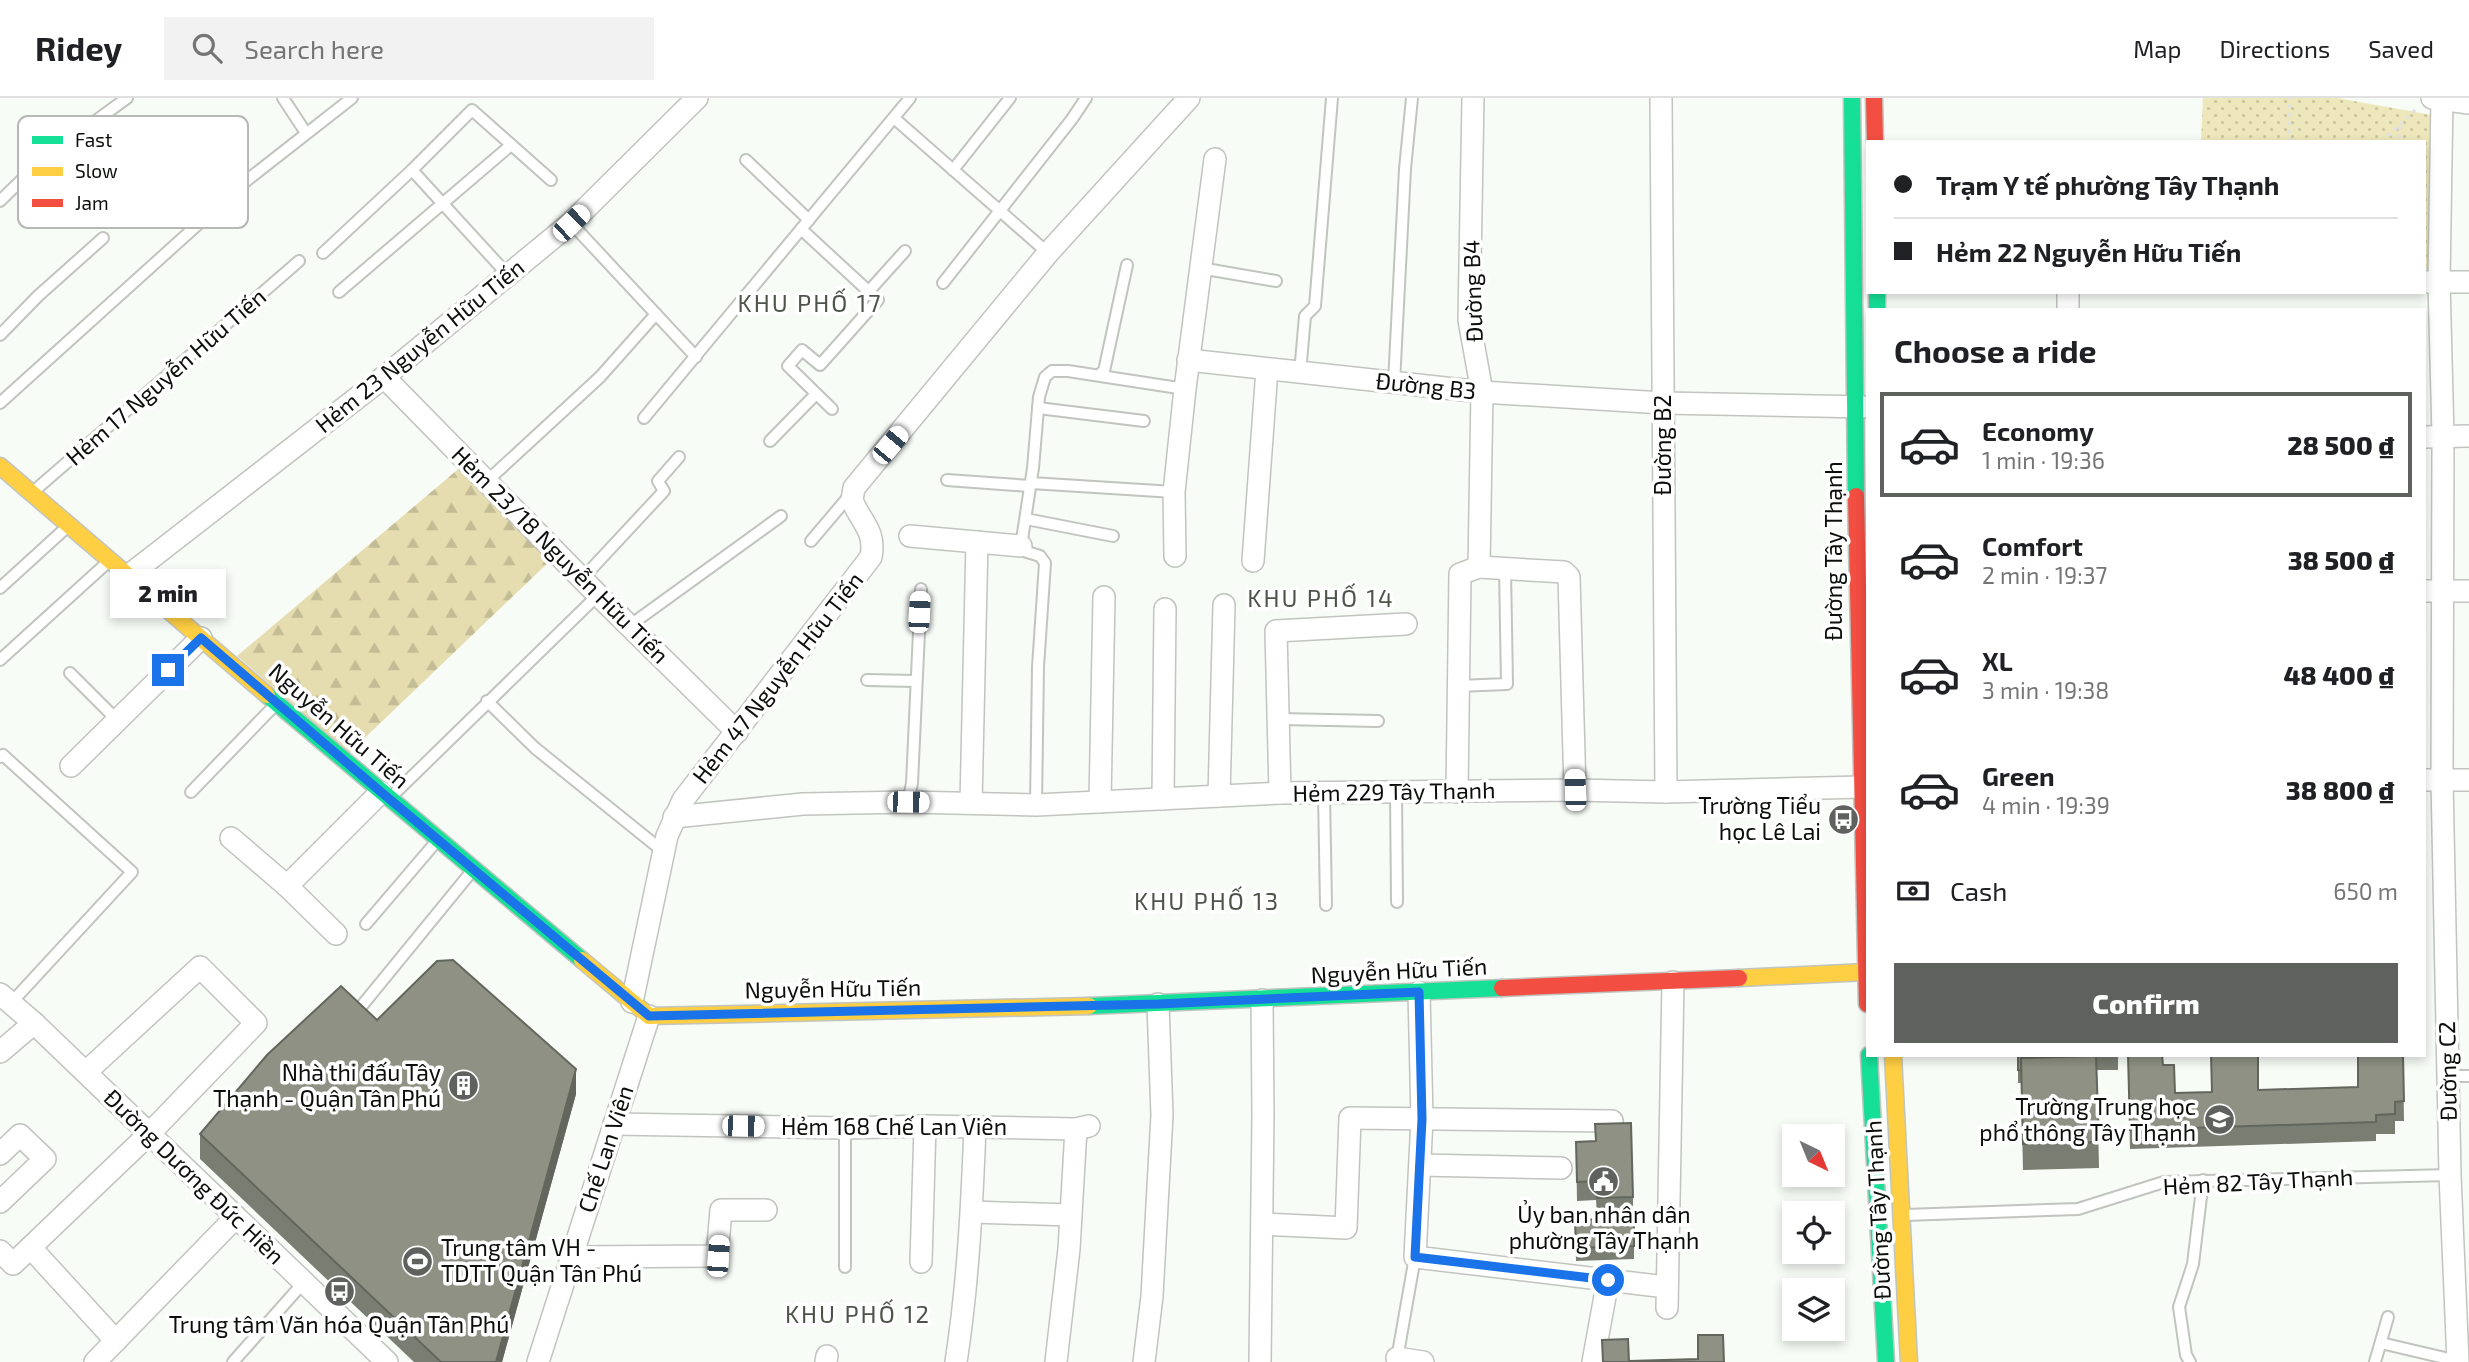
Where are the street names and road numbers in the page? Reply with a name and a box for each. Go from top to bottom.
street label: Đường B4 [1456,239,1488,343]
street label: Hẻm 23 Nguyễn Hữu Tiến [309,252,529,438]
street label: Hẻm 17 Nguyễn Hữu Tiến [60,282,271,471]
street label: Đường B3 [1375,366,1478,404]
street label: Đường B2 [1648,395,1676,495]
street label: Hẻm 23/18 Nguyễn Hữu Tiến [446,440,675,669]
street label: Đường Tây Thạnh [1819,461,1847,641]
street label: Hẻm 47 Nguyễn Hữu Tiến [686,566,868,789]
street label: Nguyễn Hữu Tiến [264,657,415,794]
street label: Hẻm 229 Tây Thạnh [1292,775,1496,807]
street label: Nguyễn Hữu Tiến [1310,951,1488,989]
street label: Nguyễn Hữu Tiến [744,972,922,1004]
street label: Đường C2 [2432,1021,2462,1121]
street label: Chế Lan Viên [571,1082,639,1216]
street label: Đường Dương Đức Hiền [99,1083,291,1270]
street label: Hẻm 168 Chế Lan Viên [781,1112,1007,1140]
street label: Đường Tây Thạnh [1858,1120,1896,1300]
street label: Hẻm 82 Tây Thạnh [2162,1162,2354,1200]

